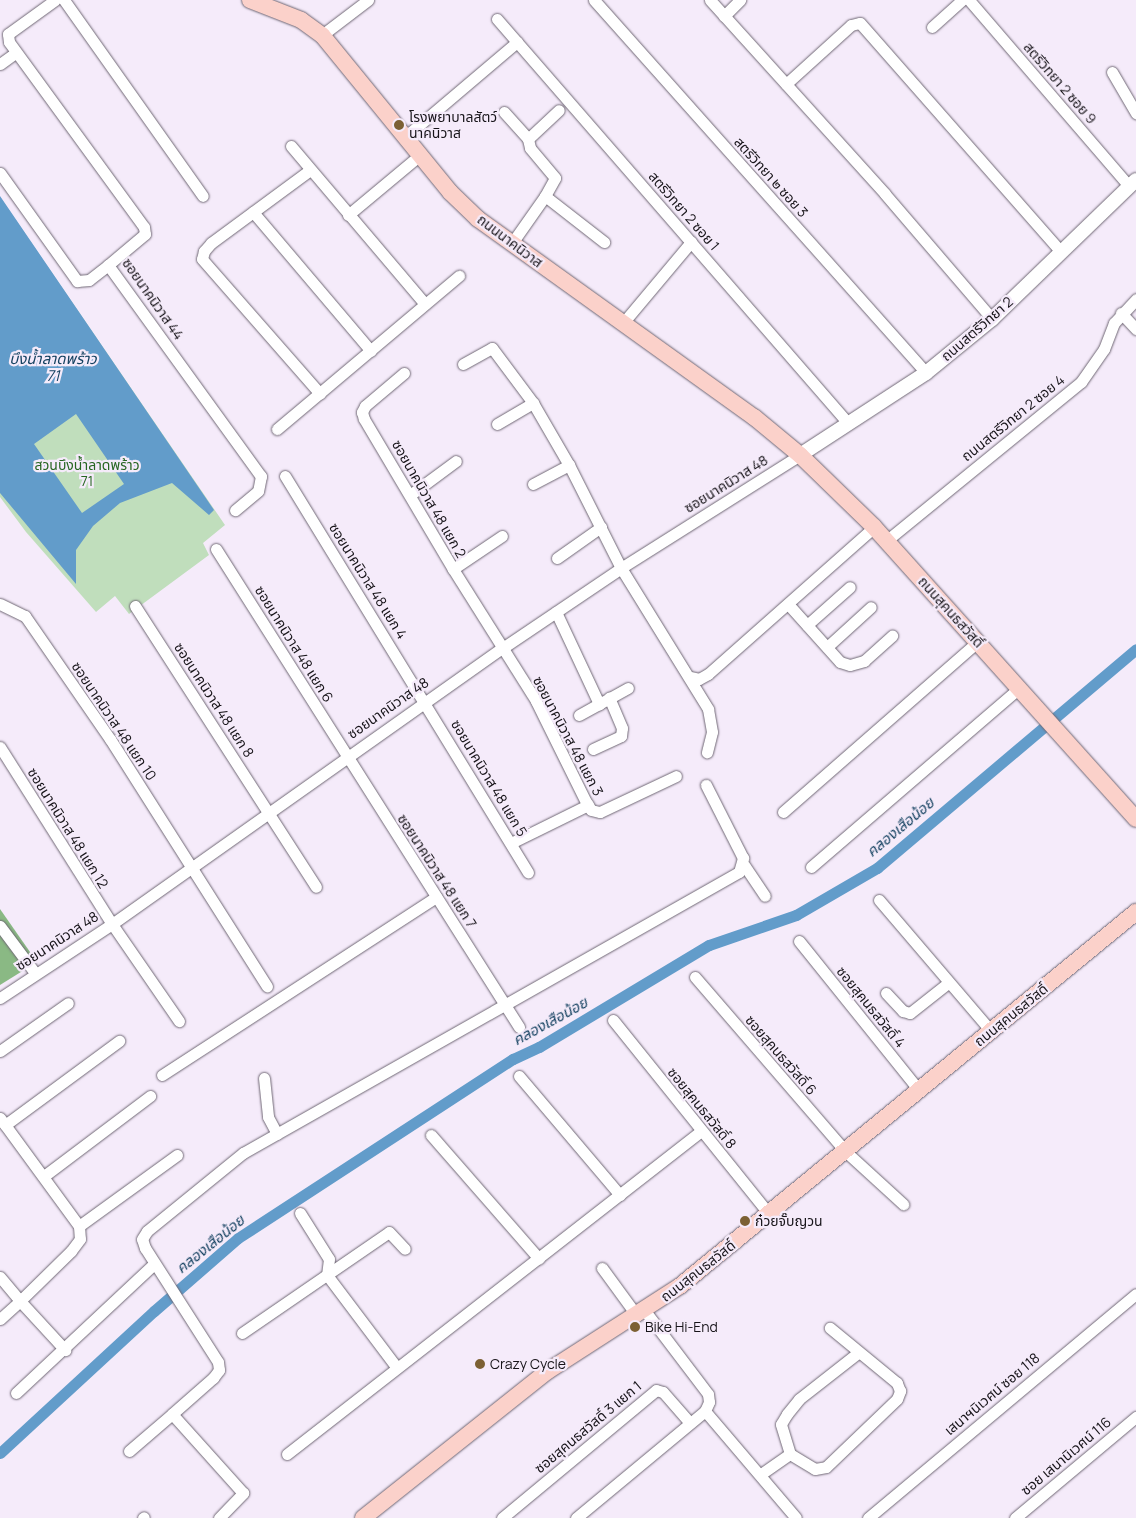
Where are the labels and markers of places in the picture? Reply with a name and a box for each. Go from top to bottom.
place label: โรงพยาบาลสัตว์ นาคนิวาส [409,109,497,142]
marker: โรงพยาบาลสัตว์ นาคนิวาส [393,119,405,131]
place label: ก๋วยจั๊บญวน [755,1213,823,1229]
marker: ก๋วยจั๊บญวน [739,1215,751,1227]
place label: Bike Hi-End [645,1319,718,1335]
marker: Bike Hi-End [629,1321,641,1333]
place label: Crazy Cycle [490,1356,566,1372]
marker: Crazy Cycle [474,1358,486,1370]

